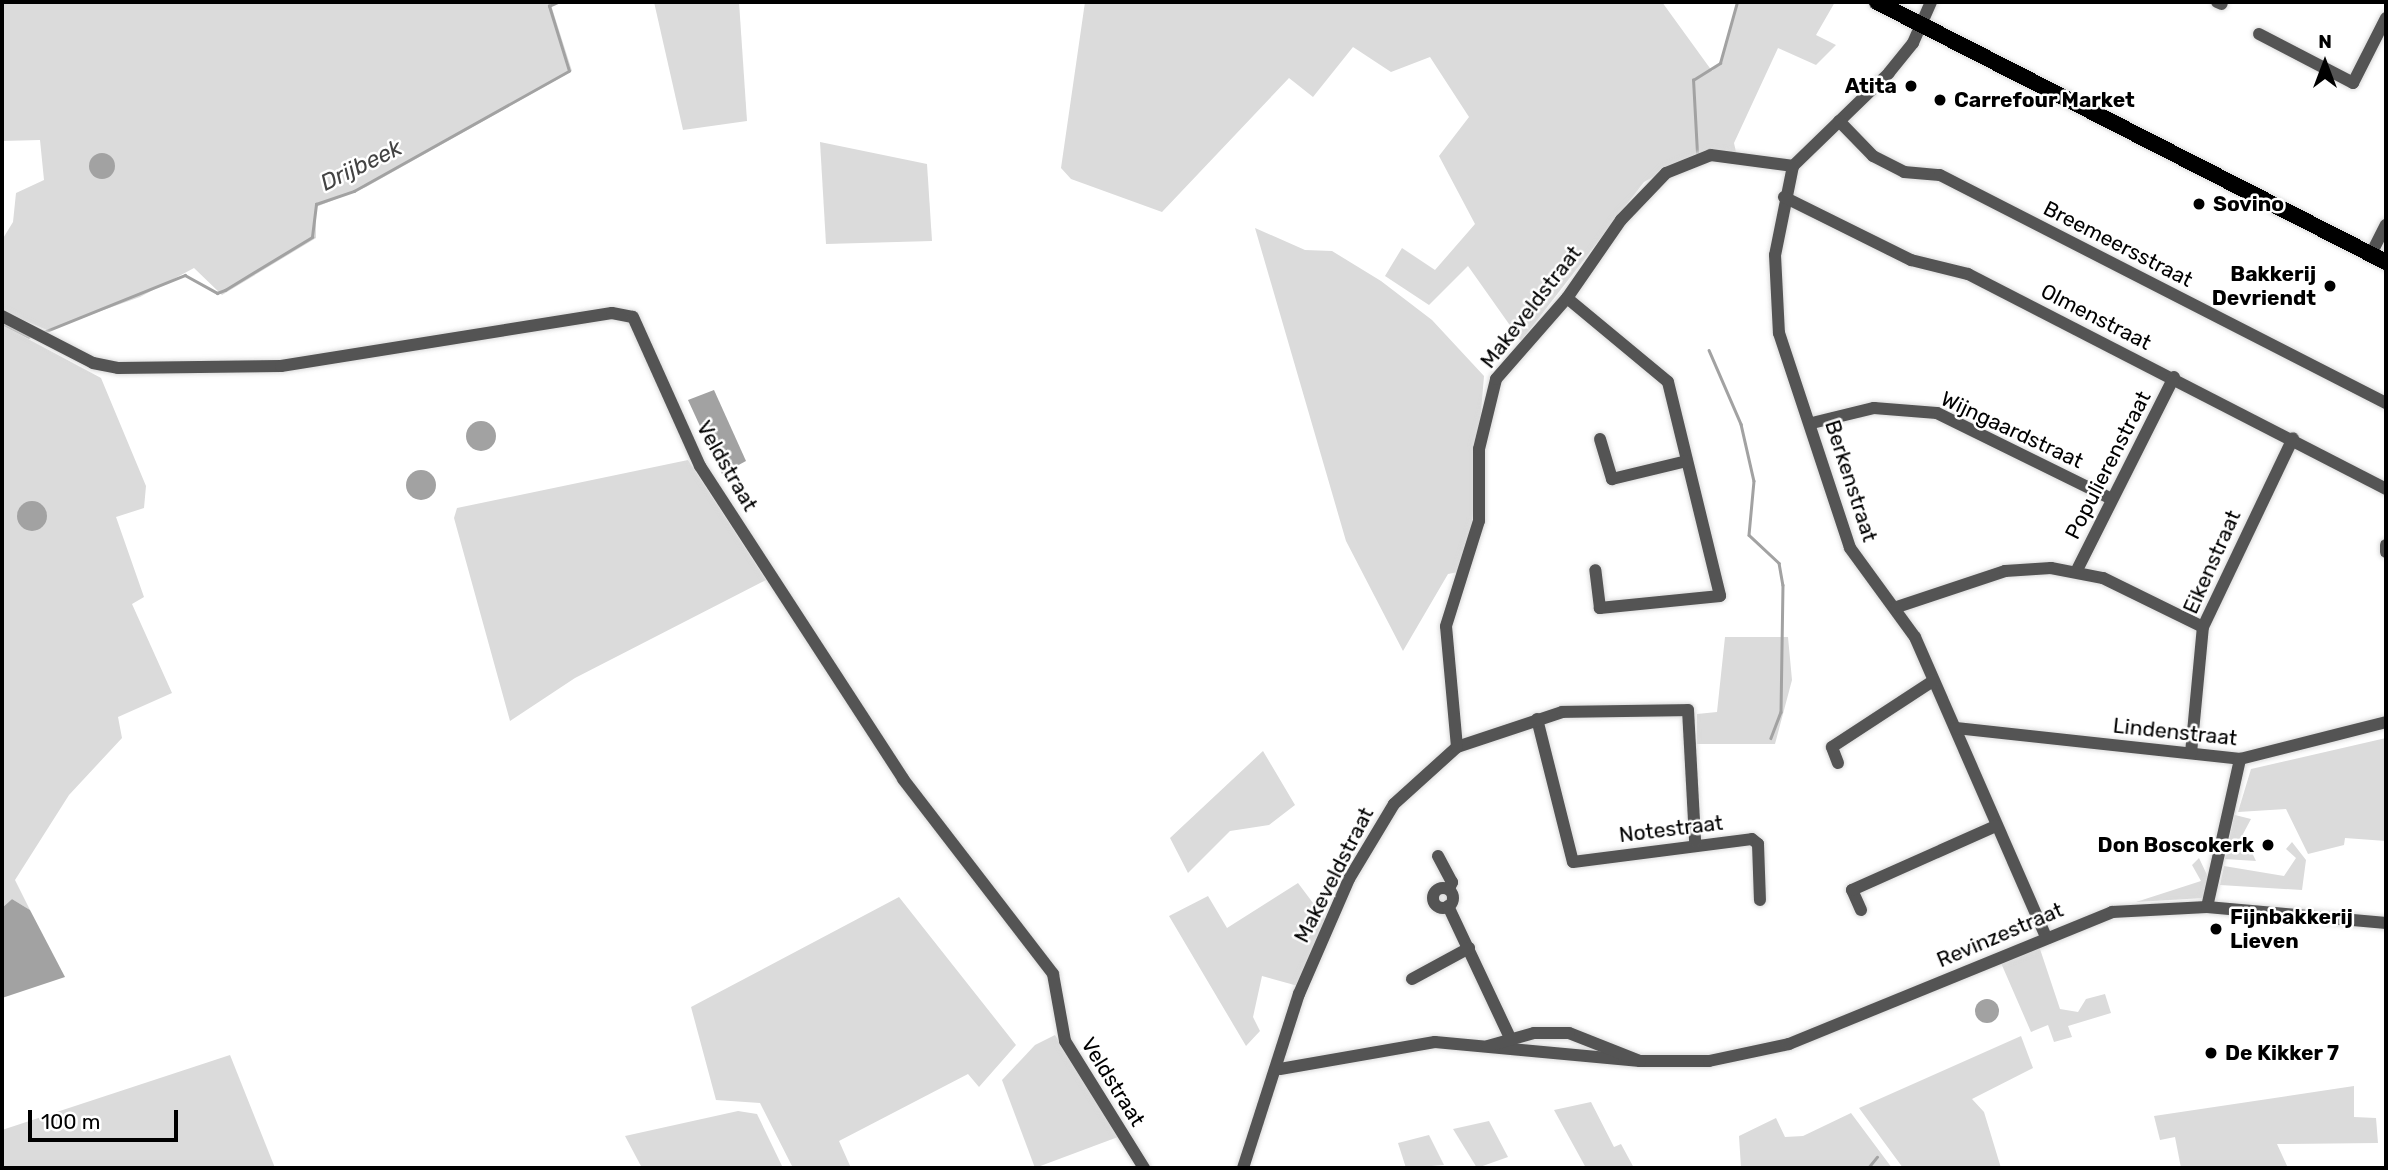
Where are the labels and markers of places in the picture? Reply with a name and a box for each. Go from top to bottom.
place label: Atita [1845,73,1897,99]
marker: Atita [1903,78,1919,94]
place label: Carrefour Market [1954,87,2135,113]
marker: Carrefour Market [1932,92,1948,108]
place label: Sovino [2213,191,2284,217]
marker: Sovino [2191,196,2207,212]
place label: Bakkerij Devriendt [2212,261,2316,311]
marker: Bakkerij Devriendt [2322,278,2338,294]
place label: Don Boscokerk [2098,832,2254,858]
marker: Don Boscokerk [2260,837,2276,853]
place label: Fijnbakkerij Lieven [2230,904,2353,954]
marker: Fijnbakkerij Lieven [2208,921,2224,937]
place label: De Kikker 7 [2225,1040,2340,1066]
marker: De Kikker 7 [2203,1045,2219,1061]

